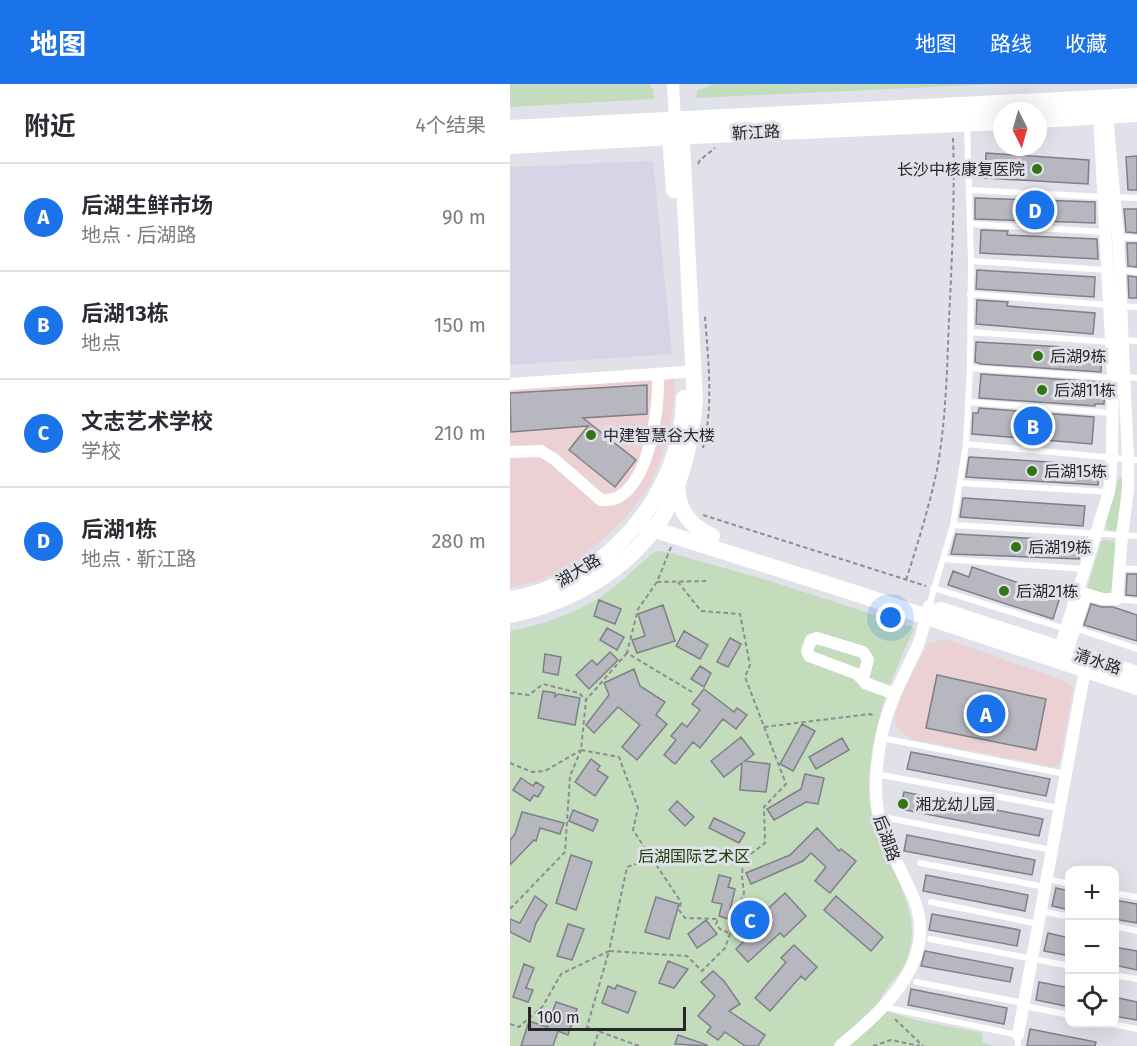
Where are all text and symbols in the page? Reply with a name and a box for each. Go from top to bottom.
text: 地图 [30,28,86,61]
text: 地图 [915,31,957,57]
text: 路线 [990,31,1032,57]
text: 收藏 [1065,31,1107,57]
north arrow [993,102,1047,156]
text: 附近 [24,111,76,142]
text: 4个结果 [415,113,486,137]
street label: 靳江路 [732,122,780,143]
place label: 长沙中核康复医院 [897,160,1025,179]
marker: 长沙中核康复医院 [1030,162,1044,176]
pin: D [1016,188,1054,232]
text: 后湖生鲜市场 [81,192,213,219]
text: A [38,205,49,229]
text: 90 m [442,205,486,229]
text: 地点 · 后湖路 [81,223,196,247]
text: 后湖13栋 [81,300,169,327]
text: B [37,313,50,337]
text: 150 m [434,313,486,337]
text: 地点 [81,331,121,355]
place label: 后湖9栋 [1050,347,1106,366]
marker: 后湖9栋 [1031,349,1045,363]
place label: 后湖11栋 [1054,381,1116,400]
marker: 后湖11栋 [1035,383,1049,397]
pin: B [1014,404,1052,448]
text: 文志艺术学校 [81,408,213,435]
text: C [38,421,49,445]
text: 210 m [434,421,486,445]
place label: 中建智慧谷大楼 [603,426,715,445]
marker: 中建智慧谷大楼 [584,428,598,442]
text: 学校 [81,439,121,463]
place label: 后湖15栋 [1044,462,1107,481]
marker: 后湖15栋 [1025,464,1039,478]
text: 后湖1栋 [81,516,157,543]
text: D [37,529,50,553]
text: 280 m [431,529,486,553]
place label: 后湖19栋 [1028,538,1091,557]
marker: 后湖19栋 [1009,540,1023,554]
text: 地点 · 靳江路 [81,547,196,571]
street label: 湖大路 [553,550,604,591]
place label: 后湖21栋 [1016,582,1078,601]
marker: 后湖21栋 [997,584,1011,598]
your location [876,603,905,632]
street label: 清水路 [1072,645,1124,678]
pin: A [966,692,1006,736]
place label: 湘龙幼儿园 [915,795,995,814]
marker: 湘龙幼儿园 [896,797,910,811]
street label: 后湖路 [869,812,904,864]
park label: 后湖国际艺术区 [638,847,750,866]
map controls [1065,866,1119,1028]
button: + [1065,866,1119,920]
pin: C [730,898,770,942]
button: − [1065,920,1119,974]
button: locate [1065,974,1119,1028]
scale bar [528,1004,686,1032]
text: 100 m [537,1008,580,1027]

